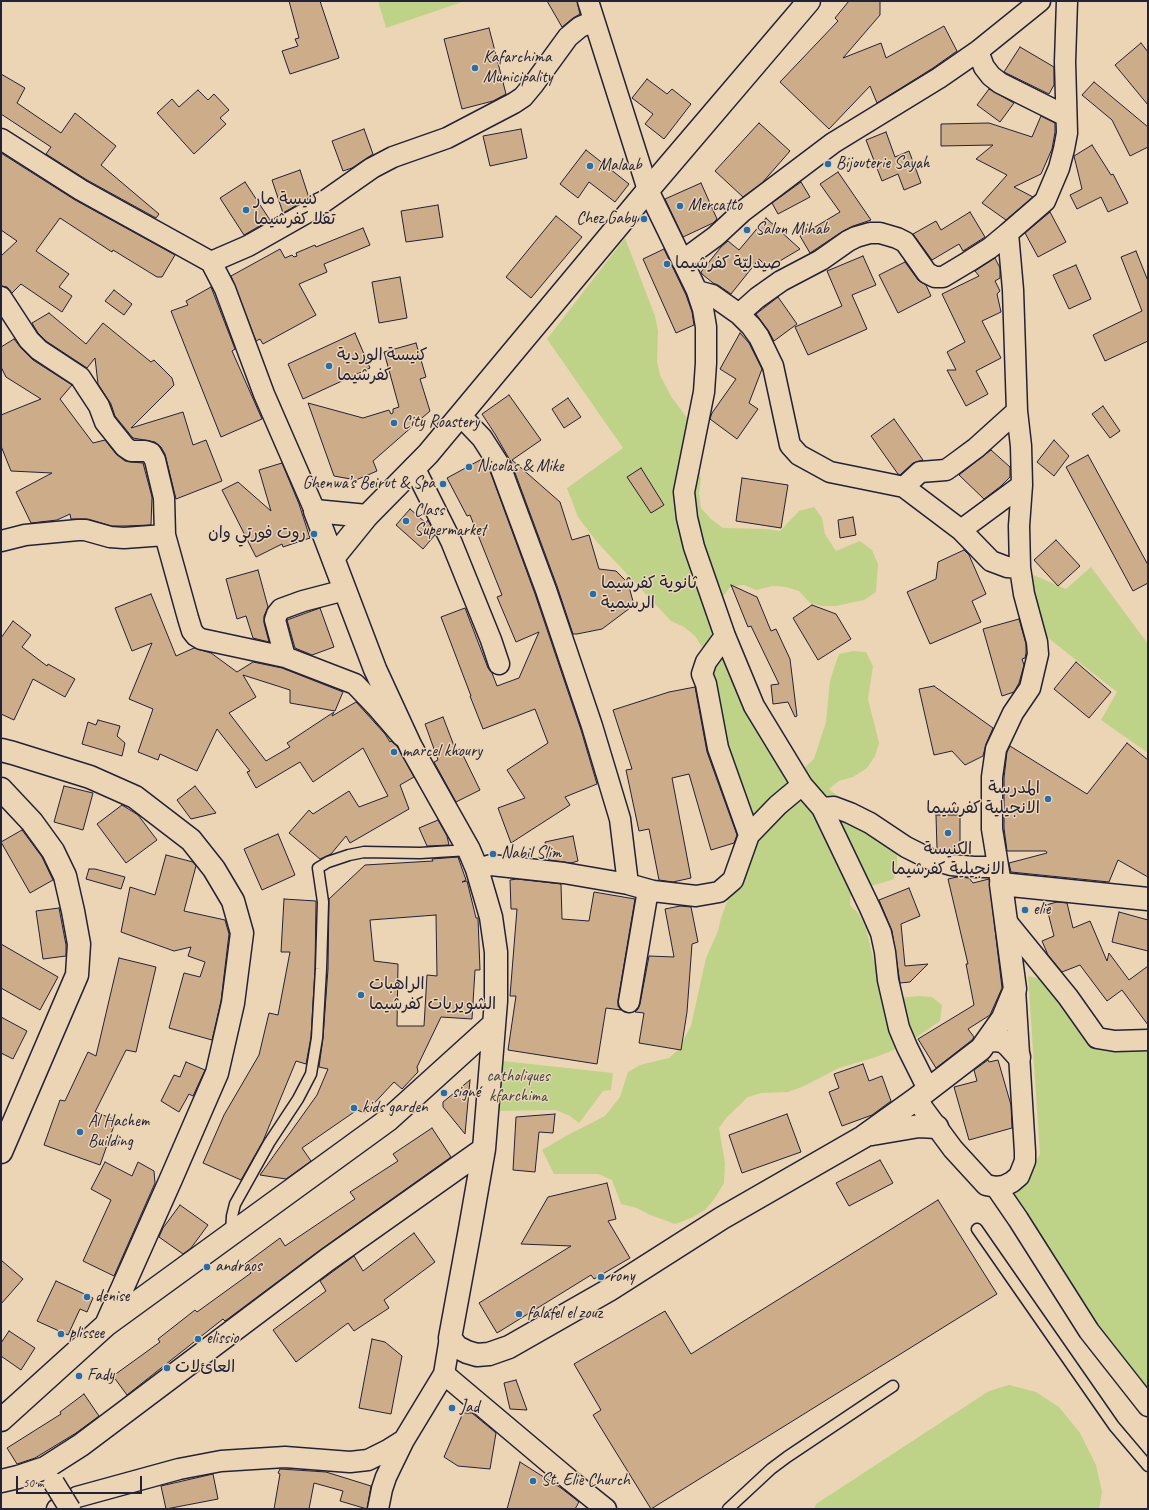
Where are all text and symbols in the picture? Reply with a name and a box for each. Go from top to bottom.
place label: Kafarchima Municipality [483,48,553,88]
marker: Kafarchima Municipality [470,63,480,73]
place label: Bijouterie Sayah [836,154,930,174]
place label: Malaab [598,156,642,176]
marker: Bijouterie Sayah [823,159,833,169]
marker: Malaab [585,161,595,171]
place label: كنيسة مار تقلا كفرشيما [254,190,335,230]
place label: Mercatto [688,196,742,216]
marker: Mercatto [675,201,685,211]
marker: كنيسة مار تقلا كفرشيما [241,205,251,215]
place label: Chez Gaby [576,209,636,229]
marker: Chez Gaby [639,214,649,224]
place label: Salon Mihab [755,220,829,240]
marker: Salon Mihab [742,225,752,235]
place label: صيدليّة كفرشيما [675,254,781,274]
marker: صيدليّة كفرشيما [662,259,672,269]
place label: كنيسة الوردية كفرشيما [337,346,427,386]
marker: كنيسة الوردية كفرشيما [324,361,334,371]
place label: City Roastery [402,413,479,433]
marker: City Roastery [389,418,399,428]
place label: Nicolas & Mike [477,457,564,477]
marker: Nicolas & Mike [464,462,474,472]
place label: Ghenwa’s Beirut & Spa [302,474,435,494]
marker: Ghenwa’s Beirut & Spa [438,479,448,489]
place label: Class Supermarket [414,501,486,541]
marker: Class Supermarket [401,516,411,526]
place label: روت فورتي وان [208,524,306,544]
marker: روت فورتي وان [309,529,319,539]
place label: ثانوية كفرشيما الرسمية [601,574,697,614]
marker: ثانوية كفرشيما الرسمية [588,589,598,599]
place label: marcel khoury [402,742,482,762]
marker: marcel khoury [389,747,399,757]
place label: المدرسة الانجيلية كفرشيما [926,779,1040,819]
marker: المدرسة الانجيلية كفرشيما [1043,794,1053,804]
marker: الكنيسة الانجيلية كفرشيما [943,828,953,838]
place label: الكنيسة الانجيلية كفرشيما [891,840,1005,880]
place label: Nabil Slim [501,844,561,864]
marker: Nabil Slim [488,849,498,859]
place label: elie [1033,900,1050,920]
marker: elie [1020,905,1030,915]
place label: الراهبات الشويريات كفرشيما [369,975,496,1015]
marker: الراهبات الشويريات كفرشيما [356,990,366,1000]
park label: catholiques kfarchima [487,1067,549,1107]
place label: signé [452,1083,480,1103]
marker: signé [439,1088,449,1098]
place label: kids garden [362,1098,428,1118]
marker: kids garden [349,1103,359,1113]
place label: Al Hachem Building [88,1112,149,1152]
marker: Al Hachem Building [75,1127,85,1137]
place label: andraos [215,1257,261,1277]
marker: andraos [202,1262,212,1272]
place label: rony [609,1267,635,1287]
marker: rony [596,1272,606,1282]
place label: denise [95,1287,129,1307]
marker: denise [82,1292,92,1302]
place label: falafel el zouz [527,1304,602,1324]
marker: falafel el zouz [514,1309,524,1319]
place label: plissee [69,1324,104,1344]
marker: plissee [56,1329,66,1339]
place label: elissio [206,1329,239,1349]
marker: elissio [193,1334,203,1344]
place label: العائﻻت [175,1358,235,1378]
marker: العائﻻت [162,1363,172,1373]
place label: Fady [87,1366,114,1386]
marker: Fady [74,1371,84,1381]
place label: Jad [460,1398,479,1418]
marker: Jad [447,1403,457,1413]
scale bar [18,1468,144,1494]
place label: St. Elie Church [541,1471,630,1491]
text: 50 m [23,1475,43,1491]
marker: St. Elie Church [528,1476,538,1486]

